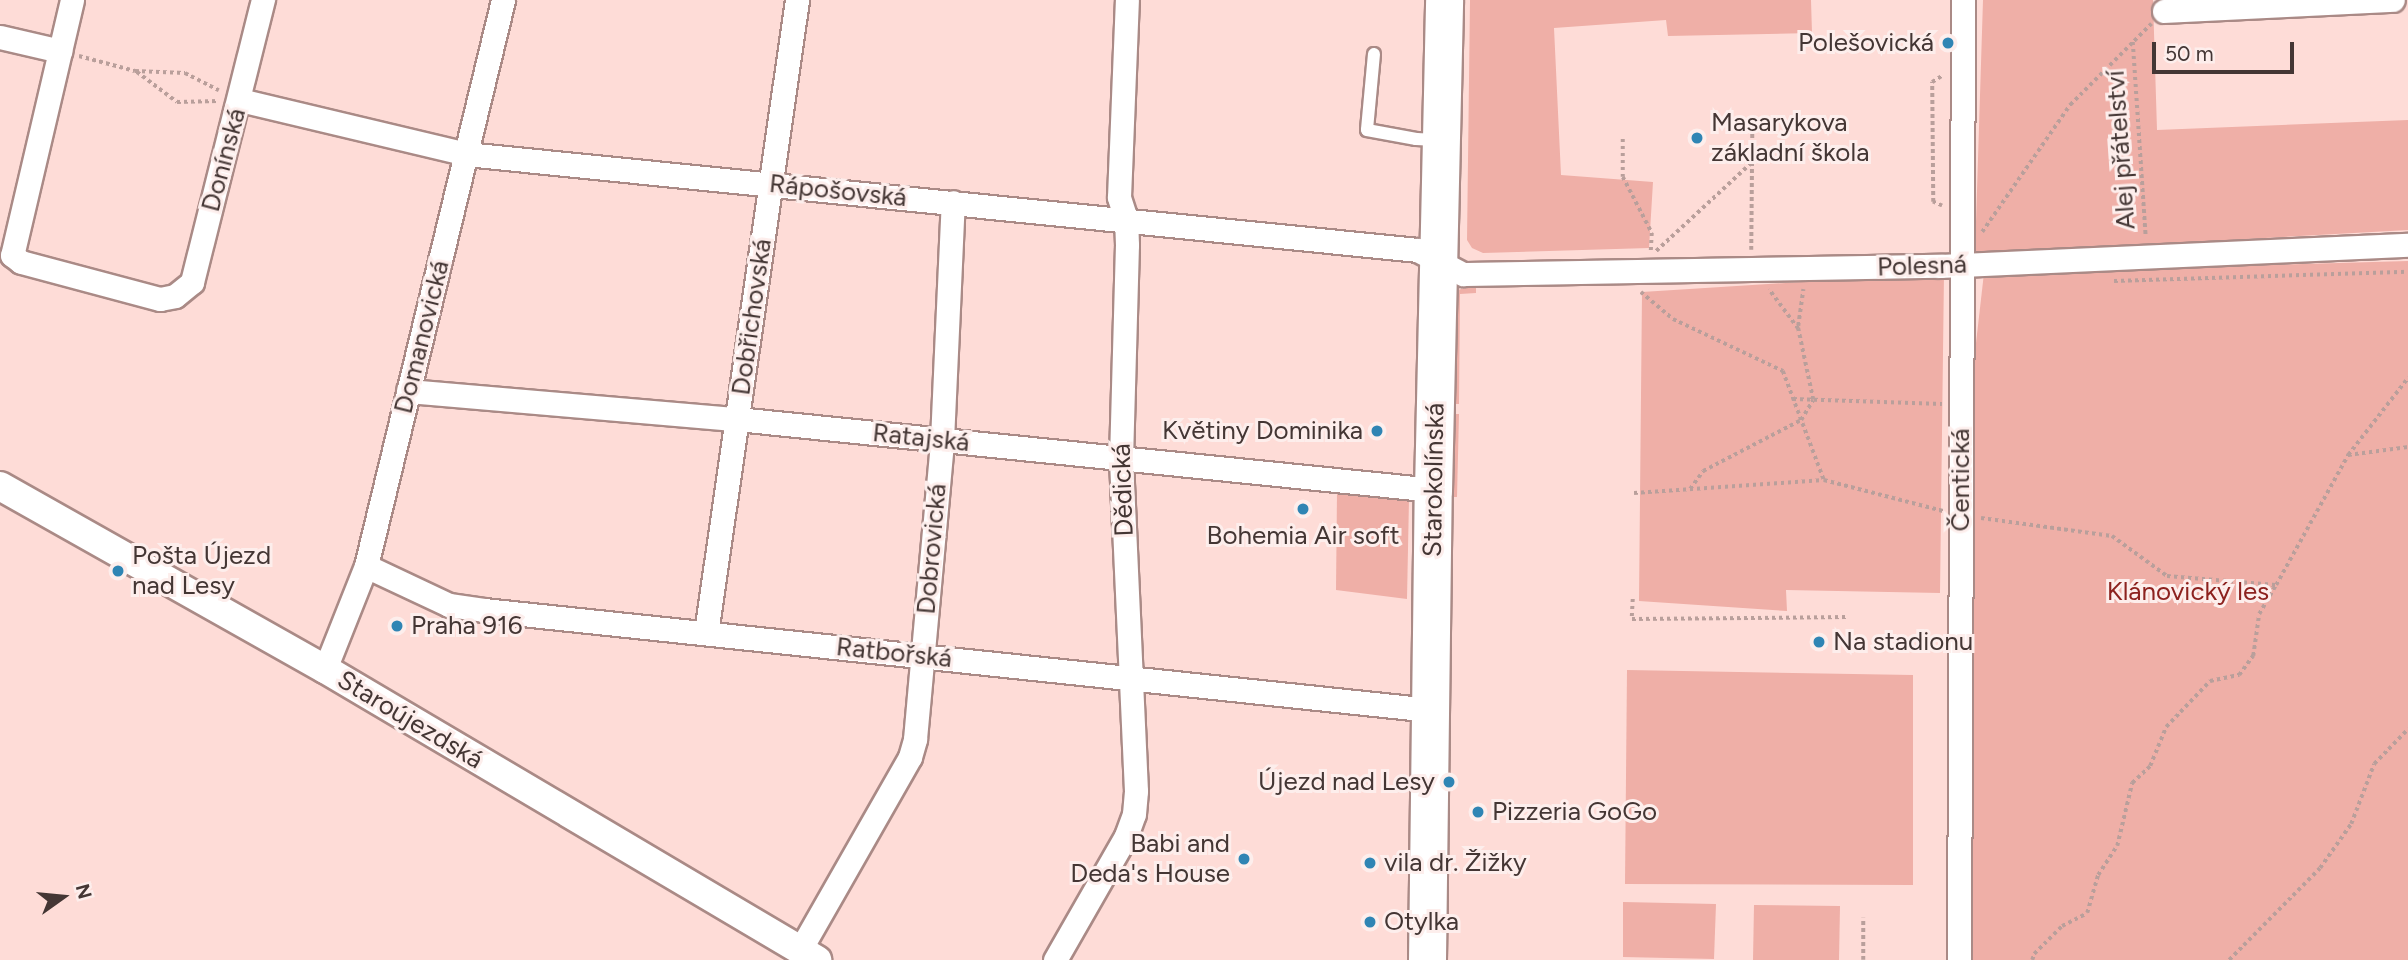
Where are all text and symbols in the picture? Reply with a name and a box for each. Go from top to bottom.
place label: Polešovická [1798,27,1934,59]
scale bar [2156,28,2298,72]
marker: Polešovická [1940,35,1956,51]
text: 50 m [2165,41,2214,66]
street label: Alej přátelství [2100,69,2142,231]
street label: Donínská [195,105,253,215]
place label: Masarykova základní škola [1711,107,1869,168]
marker: Masarykova základní škola [1689,130,1705,146]
street label: Rápošovská [768,168,908,214]
street label: Dobřichovská [726,237,778,397]
street label: Polesná [1877,249,1967,283]
street label: Domanovická [388,257,456,417]
street label: Starokolínská [1417,403,1451,557]
place label: Květiny Dominika [1162,415,1363,447]
street label: Ratajská [871,417,971,459]
marker: Květiny Dominika [1369,423,1385,439]
street label: Čentická [1945,429,1977,531]
street label: Dědická [1106,443,1140,537]
street label: Dobrovická [911,482,953,616]
marker: Bohemia Air soft [1295,501,1311,517]
place label: Bohemia Air soft [1207,520,1399,552]
place label: Pošta Újezd nad Lesy [132,540,271,602]
marker: Pošta Újezd nad Lesy [110,563,126,579]
park label: Klánovický les [2107,576,2269,608]
place label: Praha 916 [411,610,522,642]
marker: Praha 916 [389,618,405,634]
place label: Na stadionu [1833,626,1973,658]
street label: Ratbořská [835,631,953,675]
marker: Na stadionu [1811,634,1827,650]
street label: Staroújezdská [332,664,488,776]
place label: Újezd nad Lesy [1258,766,1435,798]
marker: Újezd nad Lesy [1441,774,1457,790]
place label: Pizzeria GoGo [1492,796,1657,828]
marker: Pizzeria GoGo [1470,804,1486,820]
place label: Babi and Deda's House [1070,828,1230,890]
place label: vila dr. Žižky [1384,847,1527,879]
marker: Babi and Deda's House [1236,851,1252,867]
marker: vila dr. Žižky [1362,855,1378,871]
north arrow [28,862,98,932]
text: N [71,881,97,902]
place label: Otylka [1384,906,1459,938]
marker: Otylka [1362,914,1378,930]

